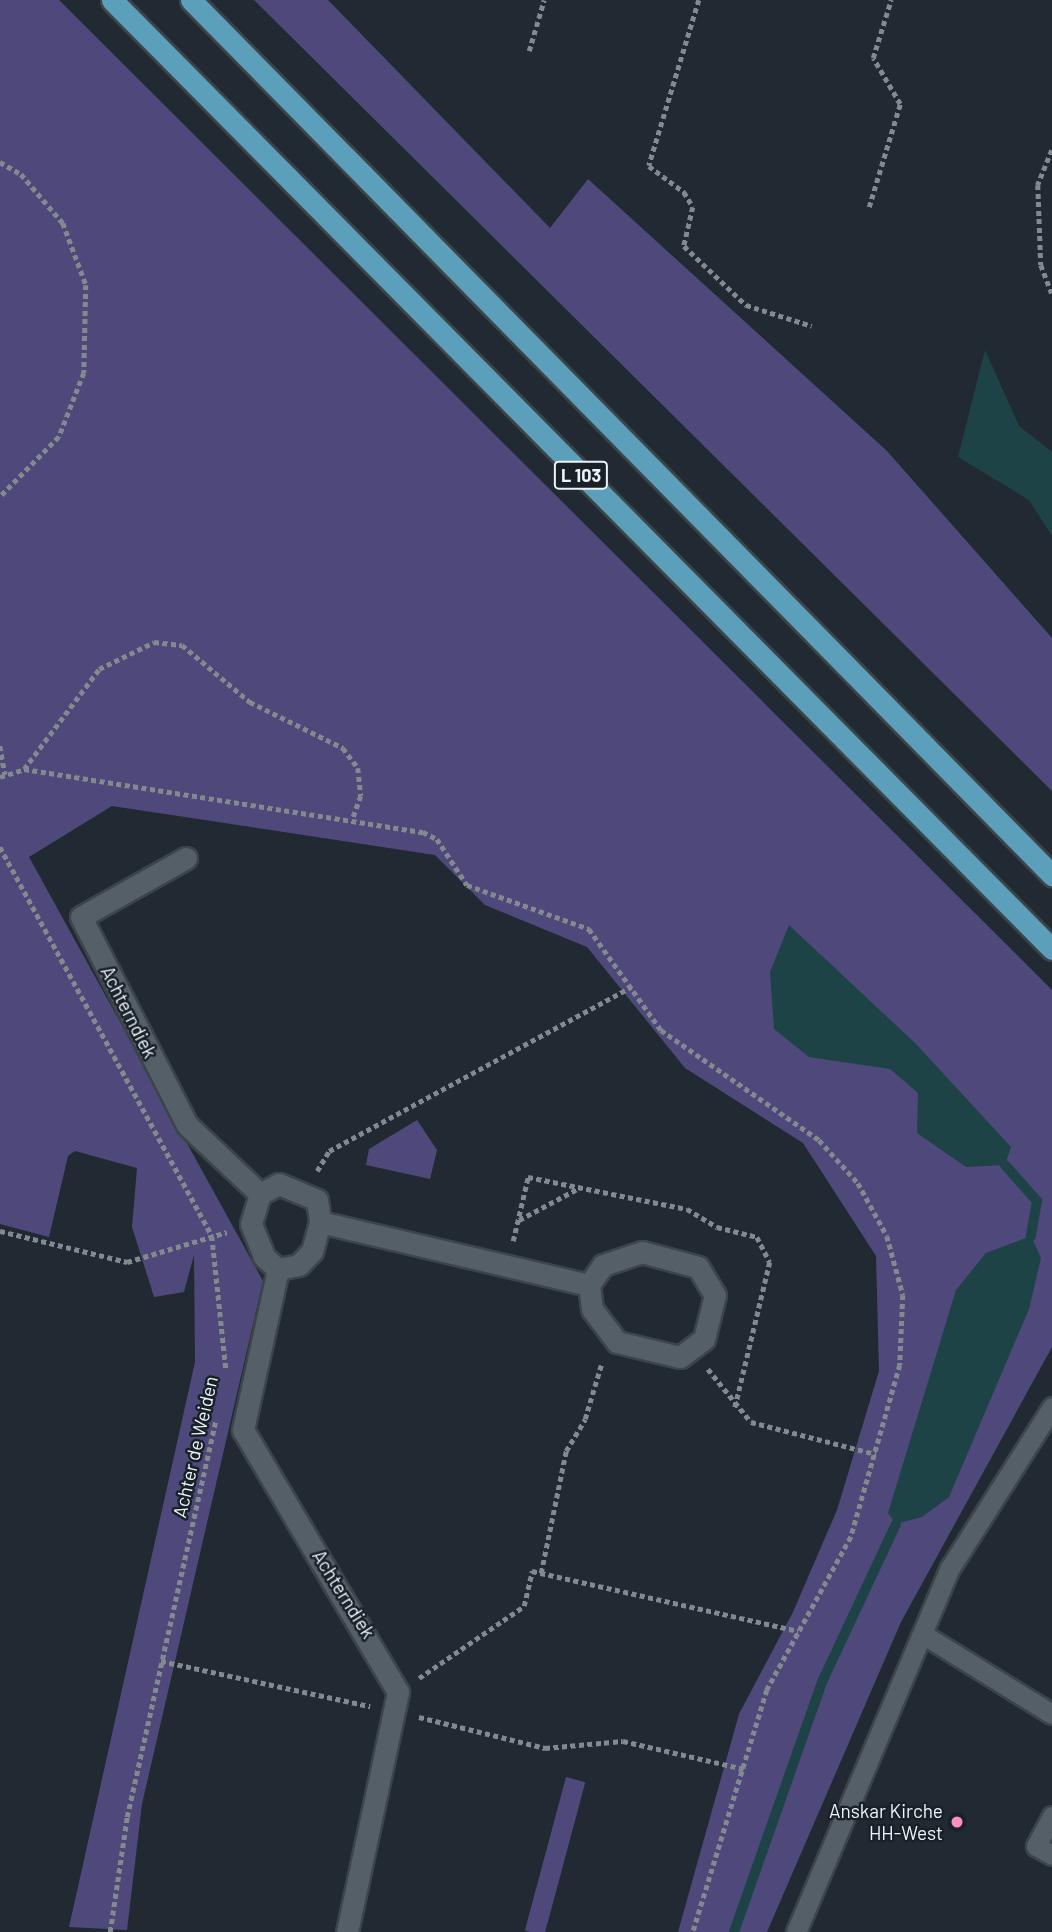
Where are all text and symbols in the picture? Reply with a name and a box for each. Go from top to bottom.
road number: L 103 [553,461,609,490]
street label: Achterndiek [96,962,162,1062]
street label: Achter de Weiden [168,1374,222,1520]
street label: Achterndiek [308,1546,380,1642]
place label: Anskar Kirche HH-West [829,1800,943,1844]
marker: Anskar Kirche HH-West [949,1814,965,1830]

